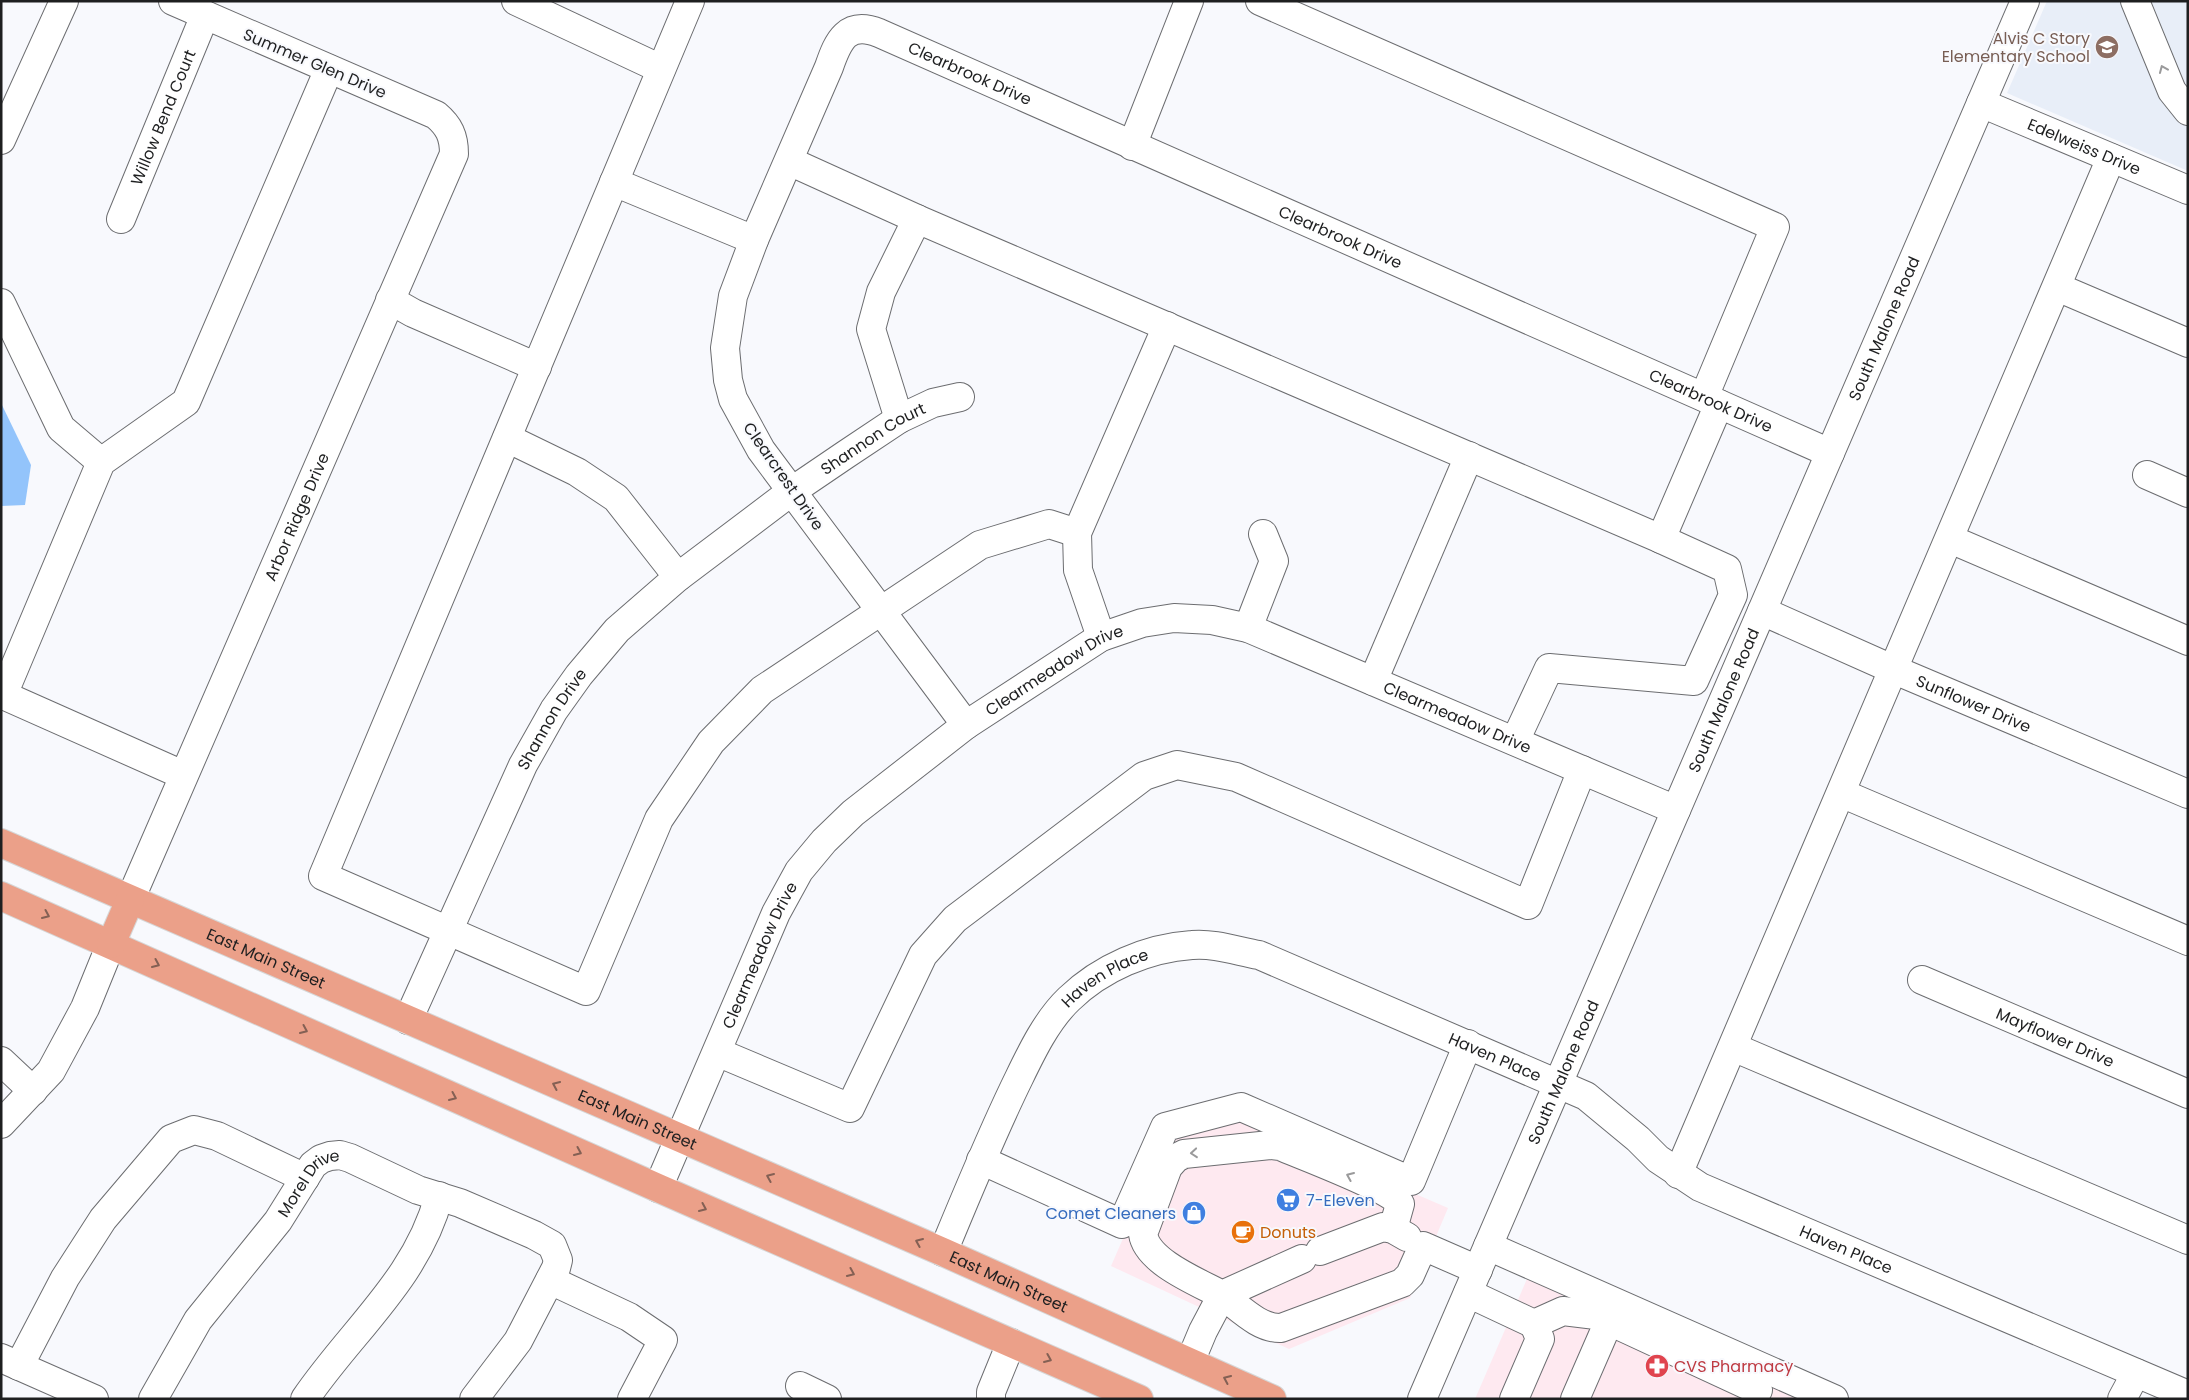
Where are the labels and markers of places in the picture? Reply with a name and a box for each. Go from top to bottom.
place label: Alvis C Story Elementary School [1942,27,2090,68]
school or university icon: Alvis C Story Elementary School [2094,34,2120,60]
supermarket icon: 7-Eleven [1275,1187,1301,1213]
place label: 7-Eleven [1306,1189,1375,1212]
shop icon: Comet Cleaners [1181,1200,1207,1226]
place label: Comet Cleaners [1045,1202,1176,1225]
cafe icon: Donuts [1230,1219,1256,1245]
place label: Donuts [1260,1221,1316,1244]
pharmacy icon: CVS Pharmacy [1644,1353,1670,1379]
place label: CVS Pharmacy [1674,1355,1793,1378]

